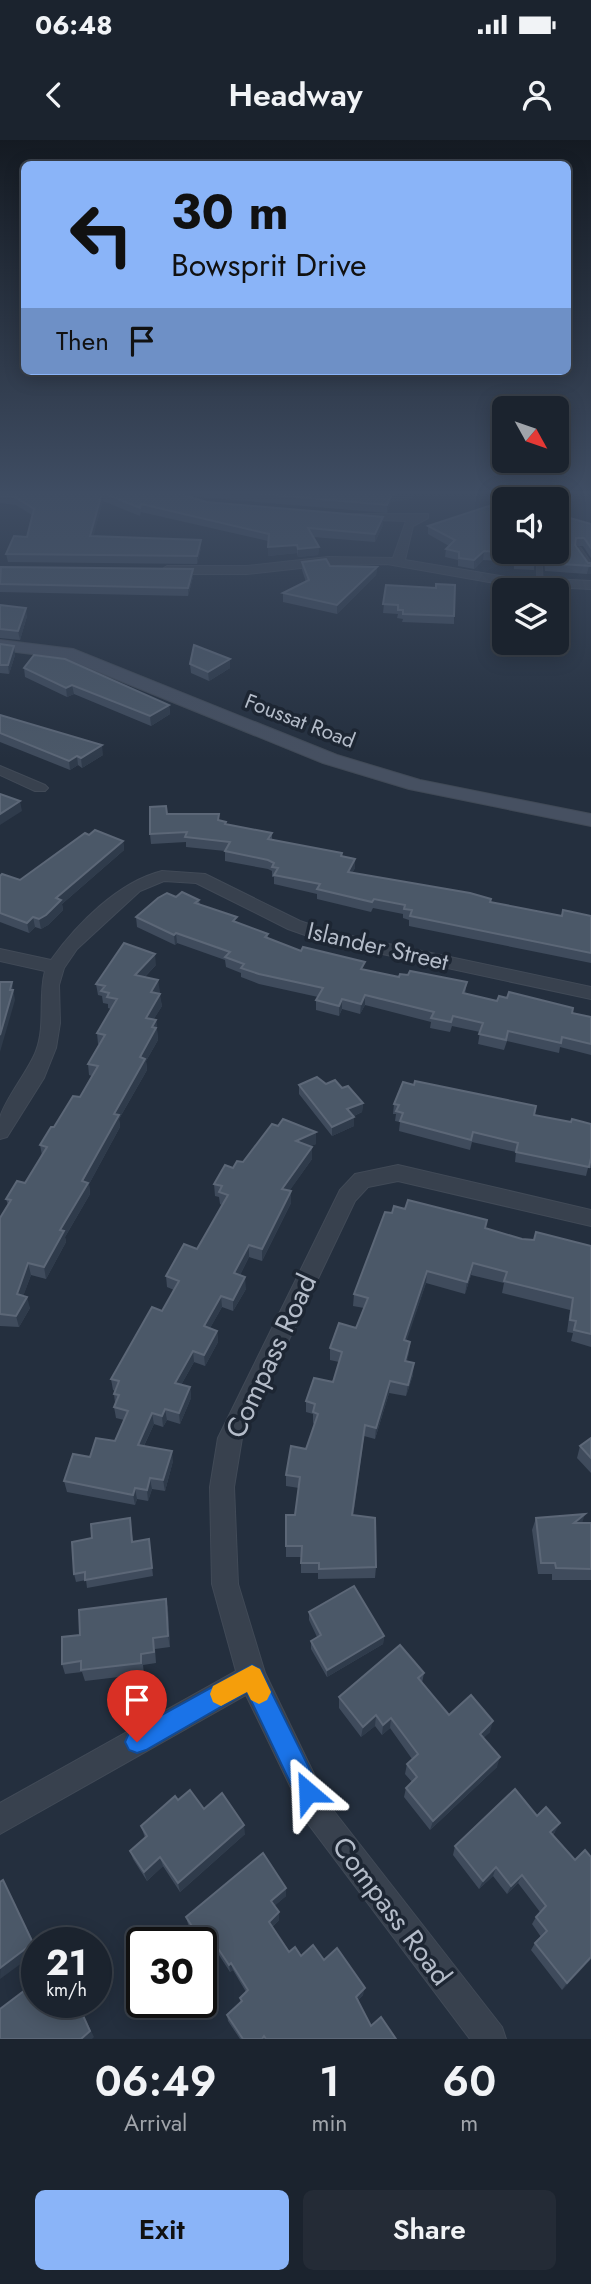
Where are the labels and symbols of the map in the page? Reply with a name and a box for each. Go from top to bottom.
north arrow [492,396,569,472]
street label: Foussat Road [240,686,360,756]
street label: Islander Street [304,913,452,979]
street label: Compass Road [215,1267,327,1445]
pin [107,1670,167,1742]
position arrow [271,1755,345,1829]
street label: Compass Road [322,1828,462,1994]
speed limit sign: 30 [126,1927,217,2018]

